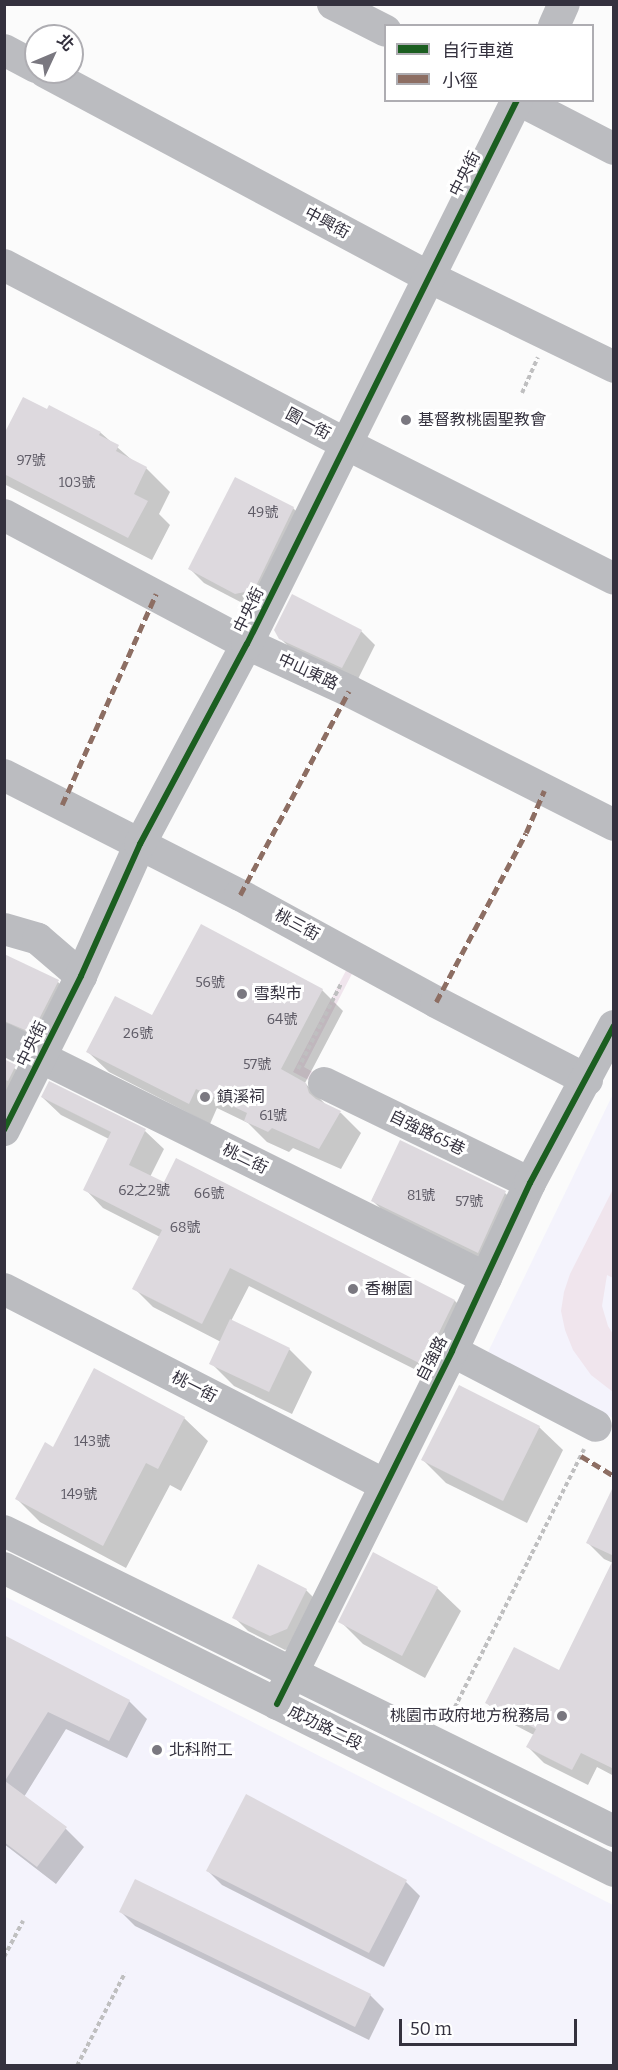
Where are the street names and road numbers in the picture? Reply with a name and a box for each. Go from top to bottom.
street label: 中央街 [446,148,484,200]
street label: 中興街 [301,203,353,243]
street label: 園一街 [282,404,334,444]
street label: 中央街 [230,584,268,636]
street label: 中山東路 [275,650,341,694]
street label: 桃三街 [271,905,323,945]
street label: 中央街 [13,1018,51,1070]
street label: 自強路65巷 [386,1106,468,1160]
street label: 桃二街 [219,1140,271,1178]
street label: 自強路 [413,1333,451,1385]
street label: 桃一街 [168,1368,220,1406]
street label: 成功路二段 [285,1702,365,1754]

